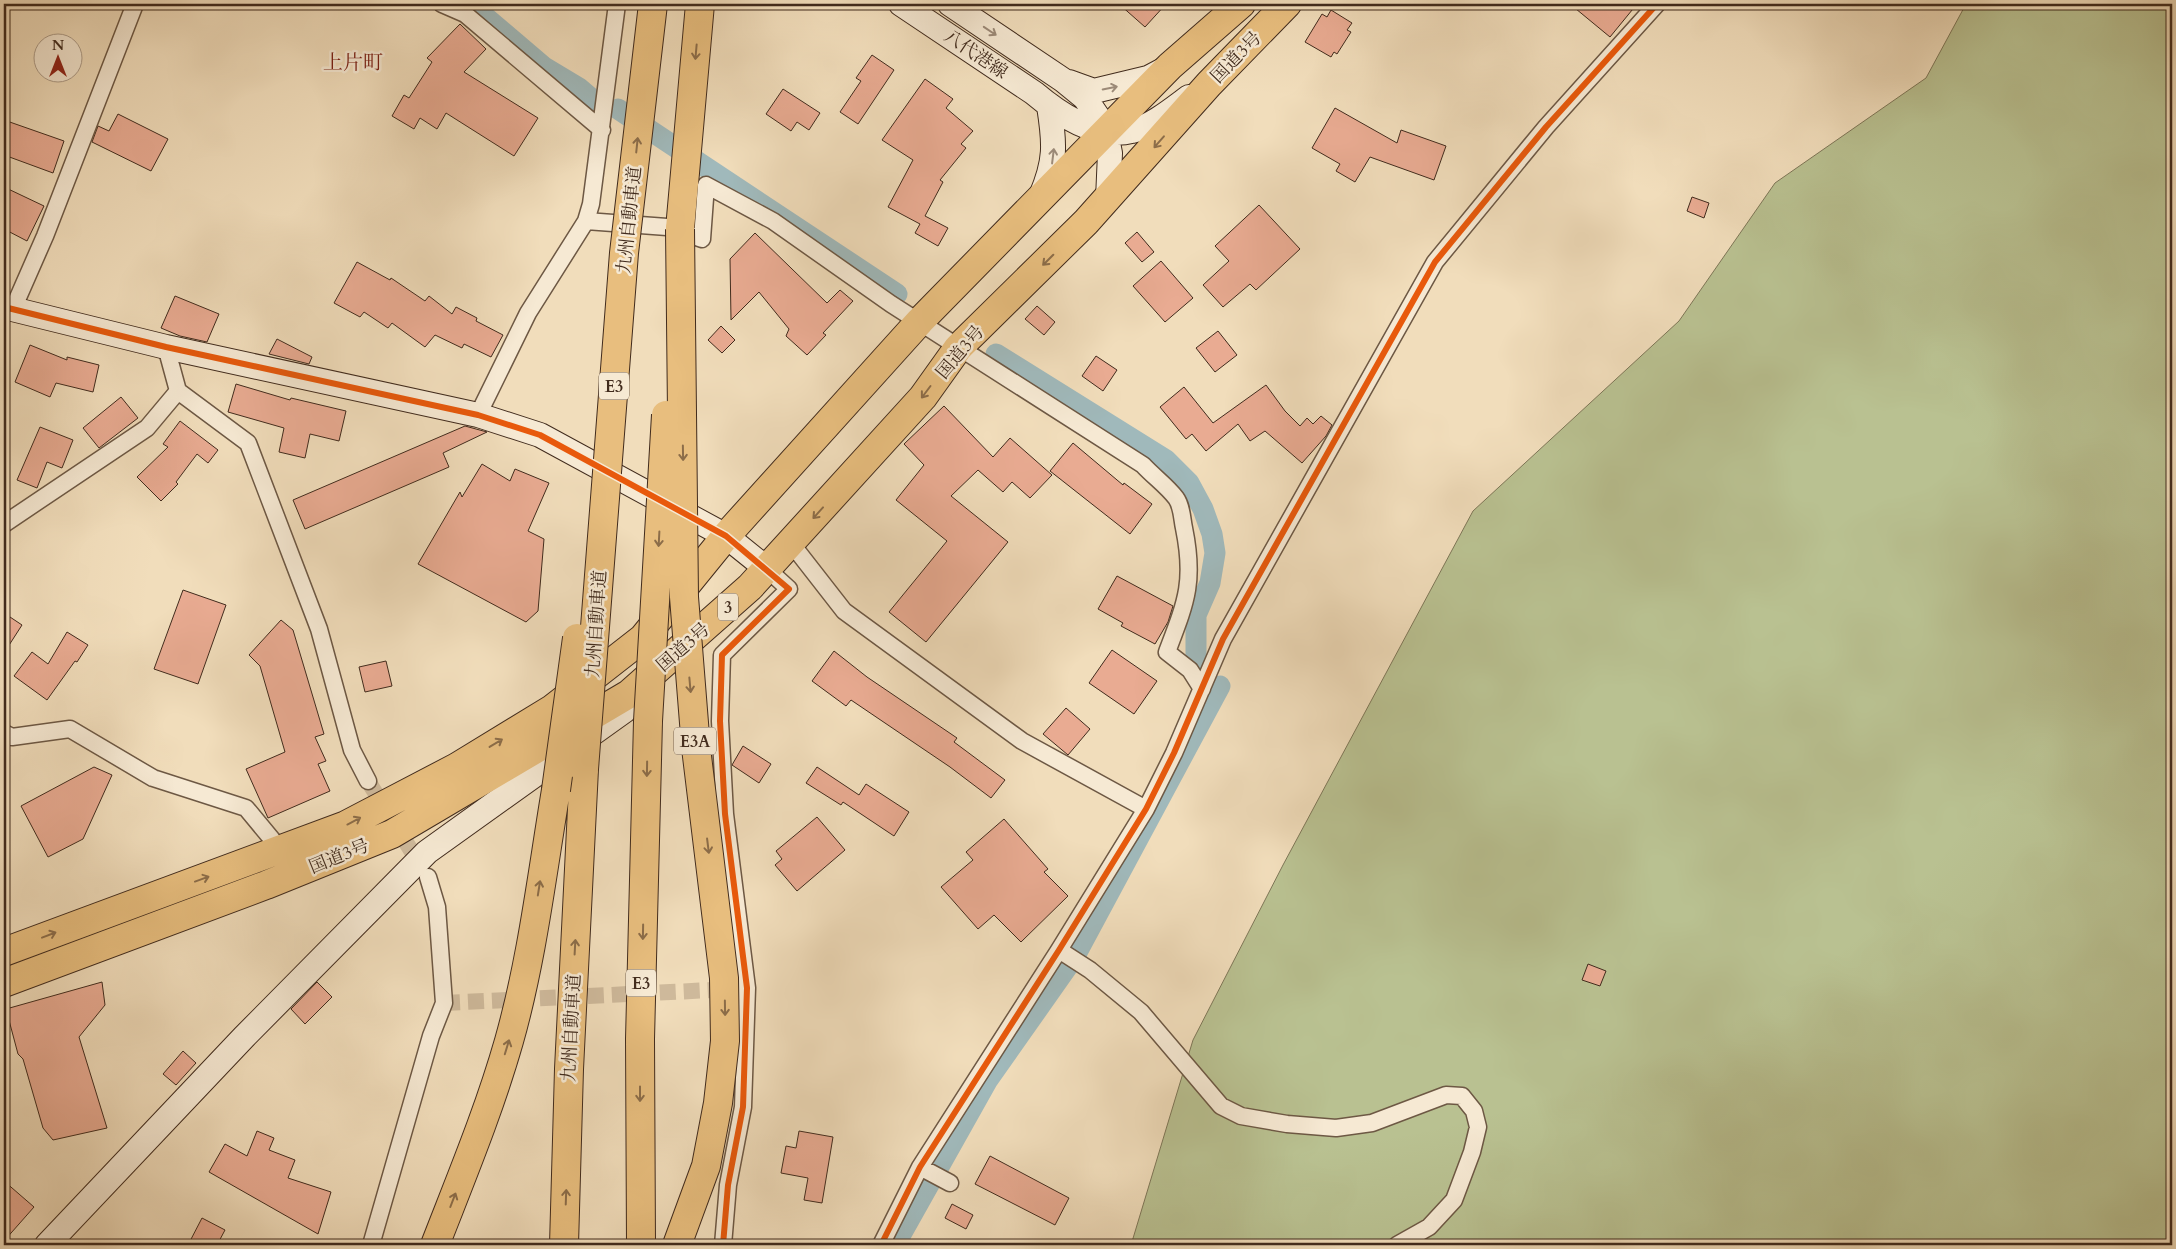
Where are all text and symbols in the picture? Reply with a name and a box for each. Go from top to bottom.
street label: 八代港線 [939,24,1013,85]
one-way arrow [983,26,997,36]
street label: 国道3号 [1205,26,1267,89]
north arrow [32,32,82,82]
text: N [52,36,64,55]
one-way arrow [691,44,700,60]
district label: 上片町 [323,49,383,76]
one-way arrow [1101,83,1117,93]
one-way arrow [1153,135,1164,148]
one-way arrow [632,137,642,153]
one-way arrow [1048,149,1058,165]
street label: 九州自動車道 [611,165,648,275]
one-way arrow [1041,254,1054,266]
street label: 国道3号 [930,320,990,385]
road number: E3 [599,372,629,400]
one-way arrow [921,385,932,398]
one-way arrow [678,444,688,460]
one-way arrow [812,507,824,520]
one-way arrow [654,531,663,547]
street label: 九州自動車道 [580,569,613,679]
road number: 3 [718,594,738,620]
street label: 国道3号 [651,617,715,678]
one-way arrow [685,677,695,693]
road number: E3A [674,728,716,754]
one-way arrow [489,737,503,748]
one-way arrow [642,761,652,777]
one-way arrow [346,816,361,826]
street label: 国道3号 [305,833,373,880]
one-way arrow [703,838,713,854]
one-way arrow [194,874,209,883]
one-way arrow [535,880,545,896]
one-way arrow [638,923,648,939]
one-way arrow [41,930,57,939]
one-way arrow [571,939,580,955]
road number: E3 [626,970,656,996]
street label: 九州自動車道 [556,973,587,1083]
one-way arrow [720,1000,729,1016]
one-way arrow [502,1039,512,1055]
one-way arrow [635,1086,645,1102]
one-way arrow [561,1189,570,1205]
one-way arrow [449,1193,458,1208]

